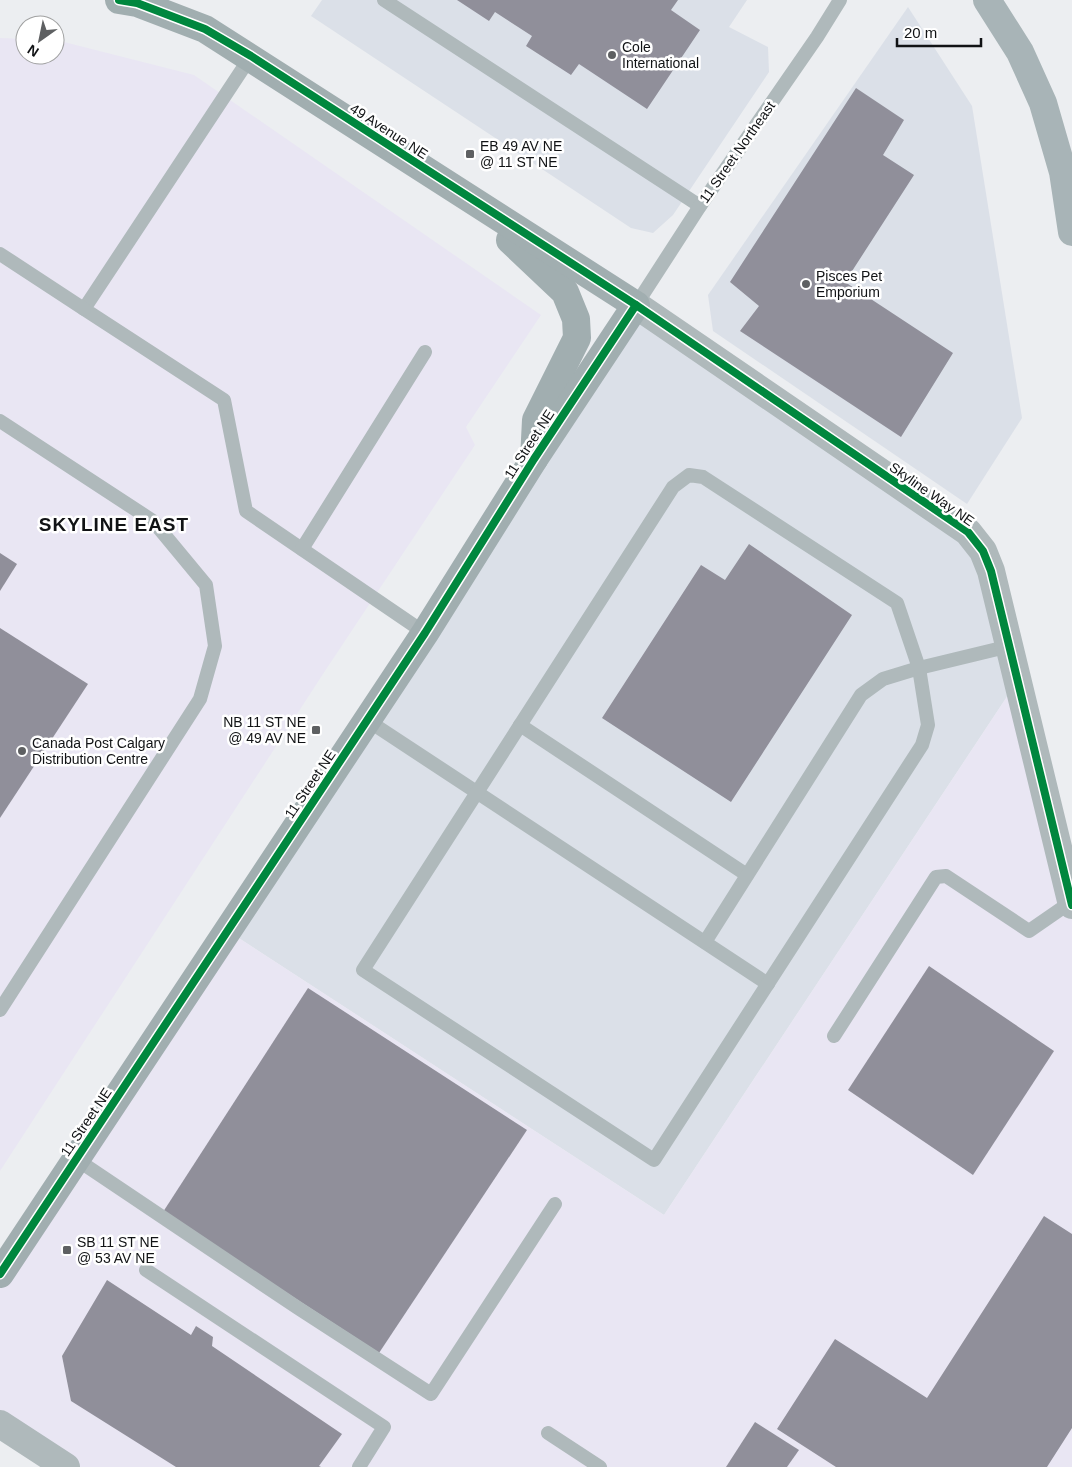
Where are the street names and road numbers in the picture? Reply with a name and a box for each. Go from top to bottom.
street label: 11 Street Northeast [696,98,778,206]
street label: 49 Avenue NE [347,100,431,162]
street label: 11 Street NE [501,406,557,482]
street label: Skyline Way NE [887,459,977,529]
street label: 11 Street NE [281,747,339,821]
street label: 11 Street NE [57,1085,115,1159]

